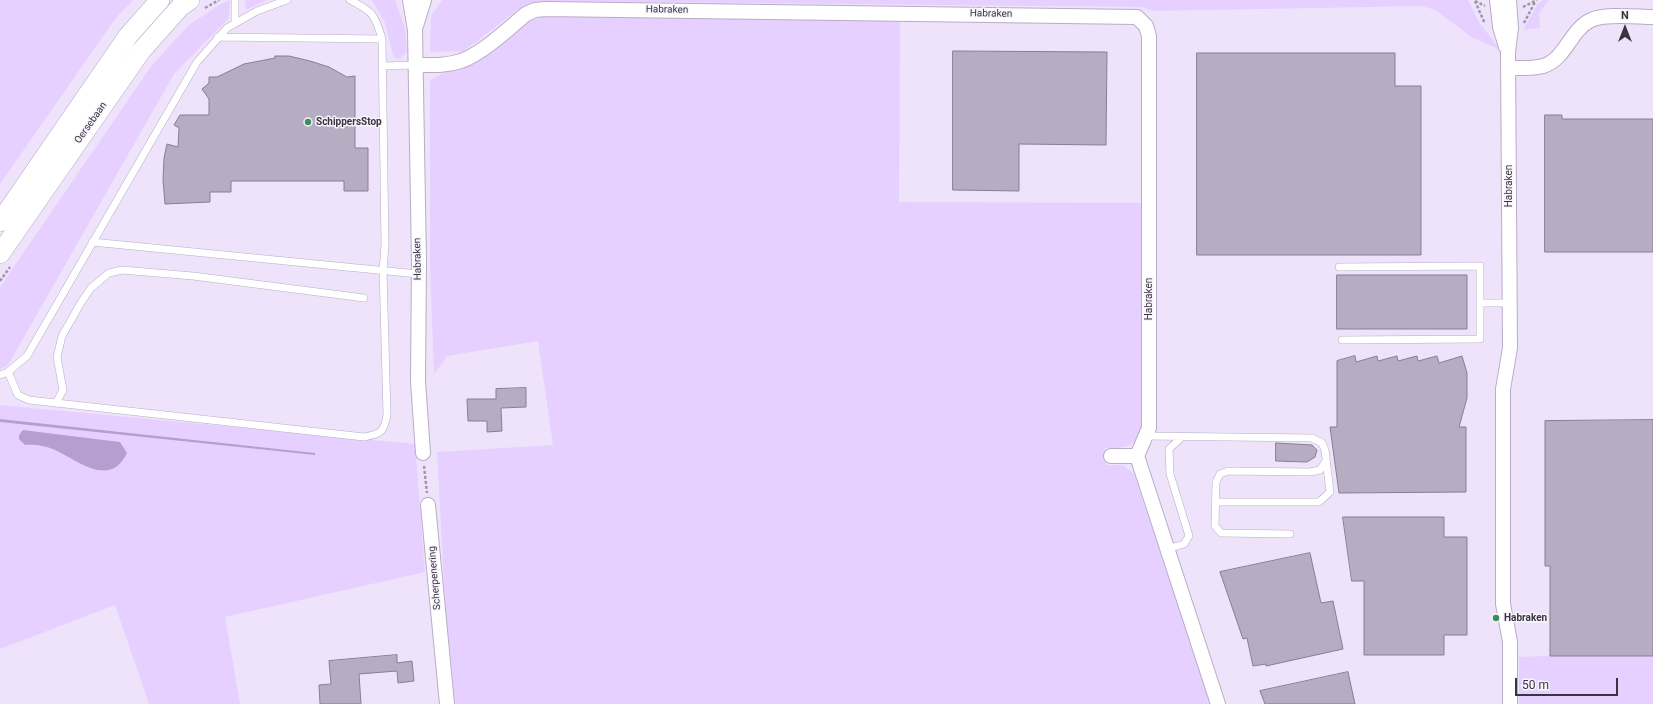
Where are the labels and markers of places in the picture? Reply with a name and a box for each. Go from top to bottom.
place label: SchippersStop [316,116,382,128]
marker: SchippersStop [303,117,313,127]
place label: Habraken [1504,612,1547,624]
marker: Habraken [1491,613,1501,623]

